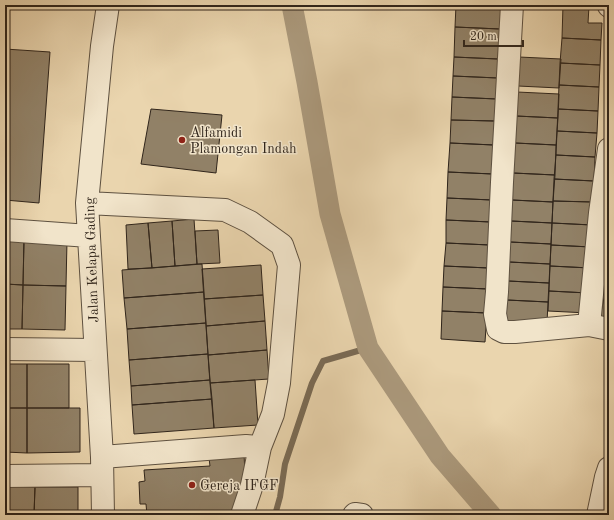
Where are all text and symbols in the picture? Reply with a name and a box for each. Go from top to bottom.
scale bar [464,22,523,48]
text: 20 m [470,31,497,43]
place label: Alfamidi Plamongan Indah [190,126,297,156]
marker: Alfamidi Plamongan Indah [177,135,187,145]
street label: Jalan Kelapa Gading [83,196,101,323]
place label: Gereja IFGF [200,479,279,493]
marker: Gereja IFGF [187,480,197,490]

